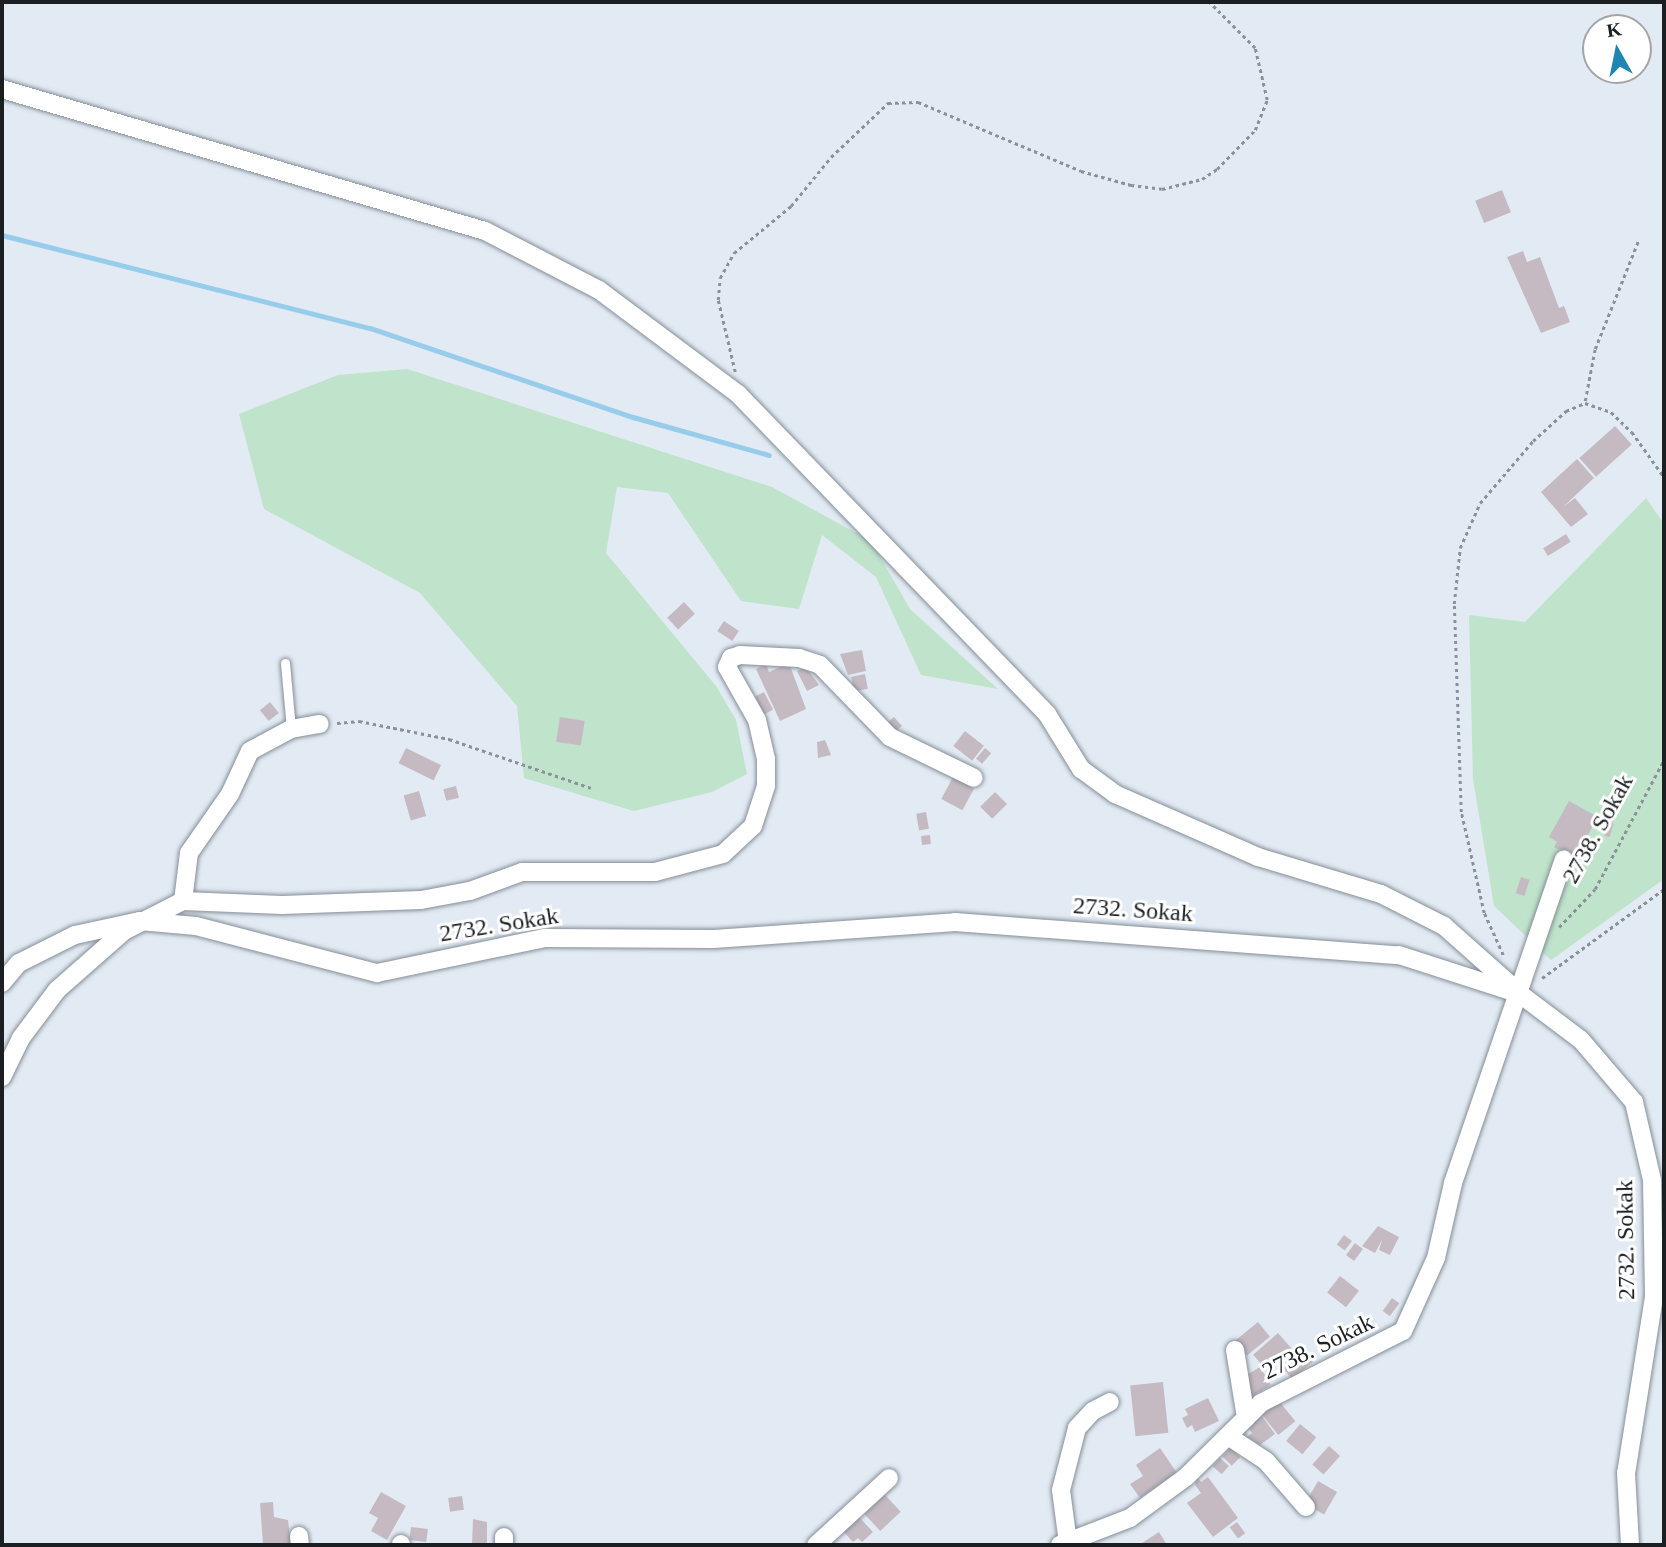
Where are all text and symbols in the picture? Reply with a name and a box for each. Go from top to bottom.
north arrow [1582,14,1652,84]
text: K [1605,18,1623,41]
street label: 2738. Sokak [1556,770,1640,888]
street label: 2732. Sokak [1072,891,1194,929]
street label: 2732. Sokak [437,901,561,949]
street label: 2732. Sokak [1611,1180,1641,1300]
street label: 2738. Sokak [1258,1308,1378,1386]

